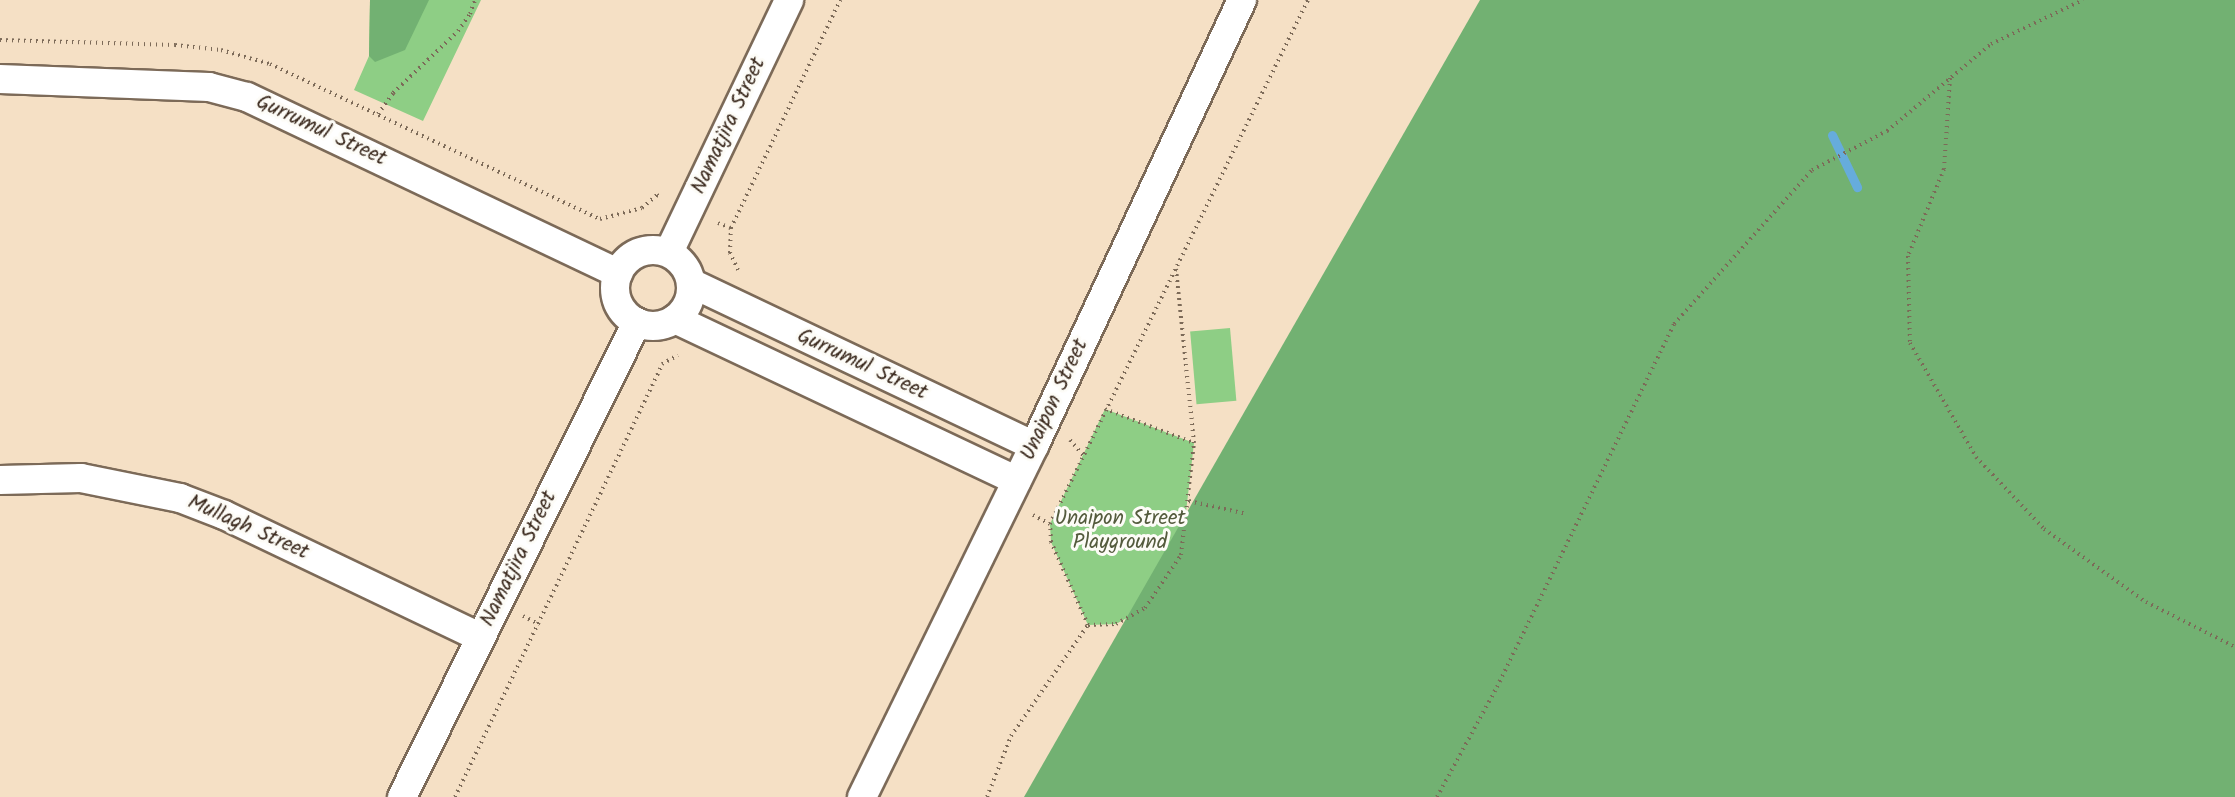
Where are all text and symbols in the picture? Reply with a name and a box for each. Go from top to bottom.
street label: Namatjira Street [686,54,772,198]
street label: Gurrumul Street [252,90,390,172]
street label: Gurrumul Street [793,324,931,406]
street label: Unaipon Street [1016,335,1094,465]
street label: Namatjira Street [475,487,563,631]
street label: Mullagh Street [184,490,312,566]
park label: Unaipon Street Playground [1054,506,1186,556]

